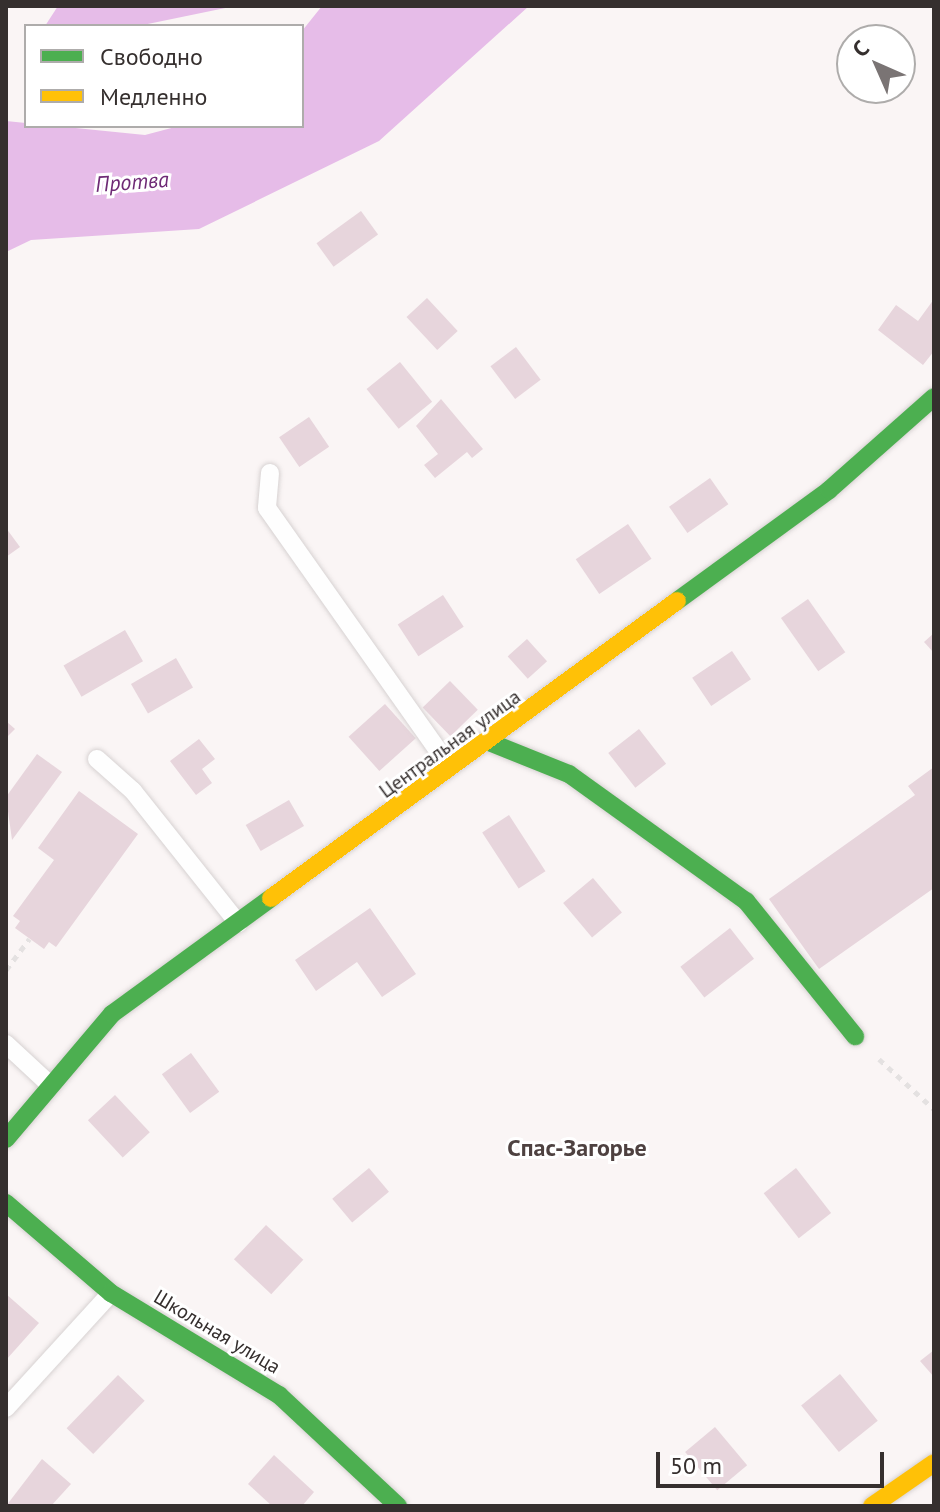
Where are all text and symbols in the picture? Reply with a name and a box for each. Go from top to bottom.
legend [24,24,304,128]
north arrow [836,24,916,104]
text: С [846,34,875,63]
text: Свободно [100,41,203,72]
text: Медленно [100,81,207,112]
water label: Протва [94,166,170,198]
street label: Центральная улица [375,685,525,803]
district label: Спас-Загорье [507,1134,647,1162]
street label: Школьная улица [149,1285,285,1379]
scale bar [660,1436,888,1486]
text: 50 m [670,1450,722,1481]

